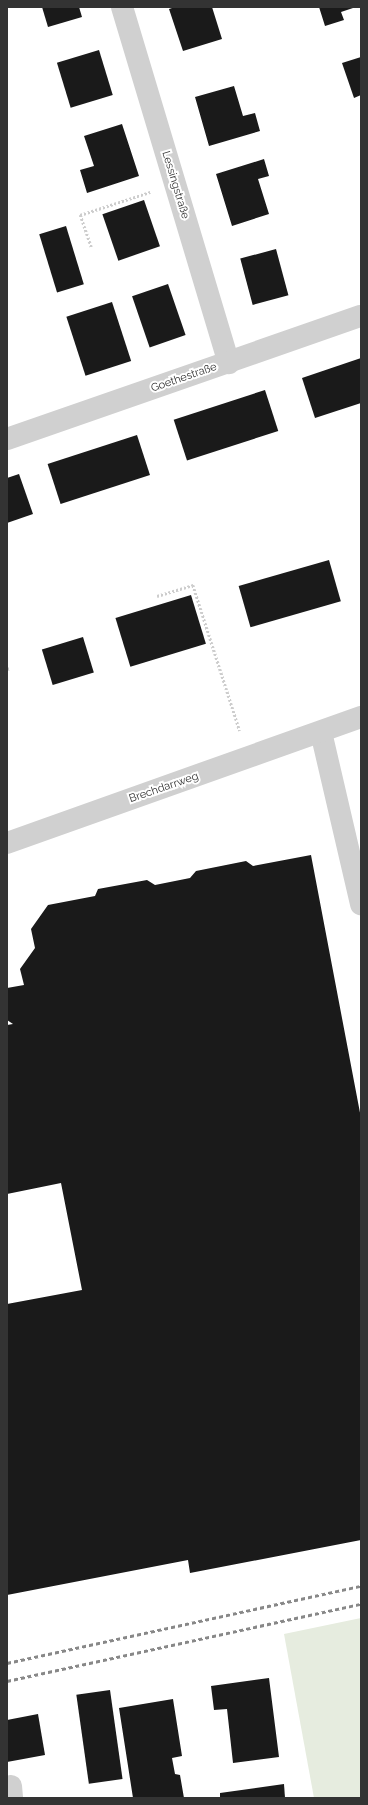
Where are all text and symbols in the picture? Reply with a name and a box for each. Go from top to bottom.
street label: Lessingstraße [158,149,192,221]
street label: Goethestraße [149,361,219,395]
street label: Brechdarrweg [128,770,200,806]

